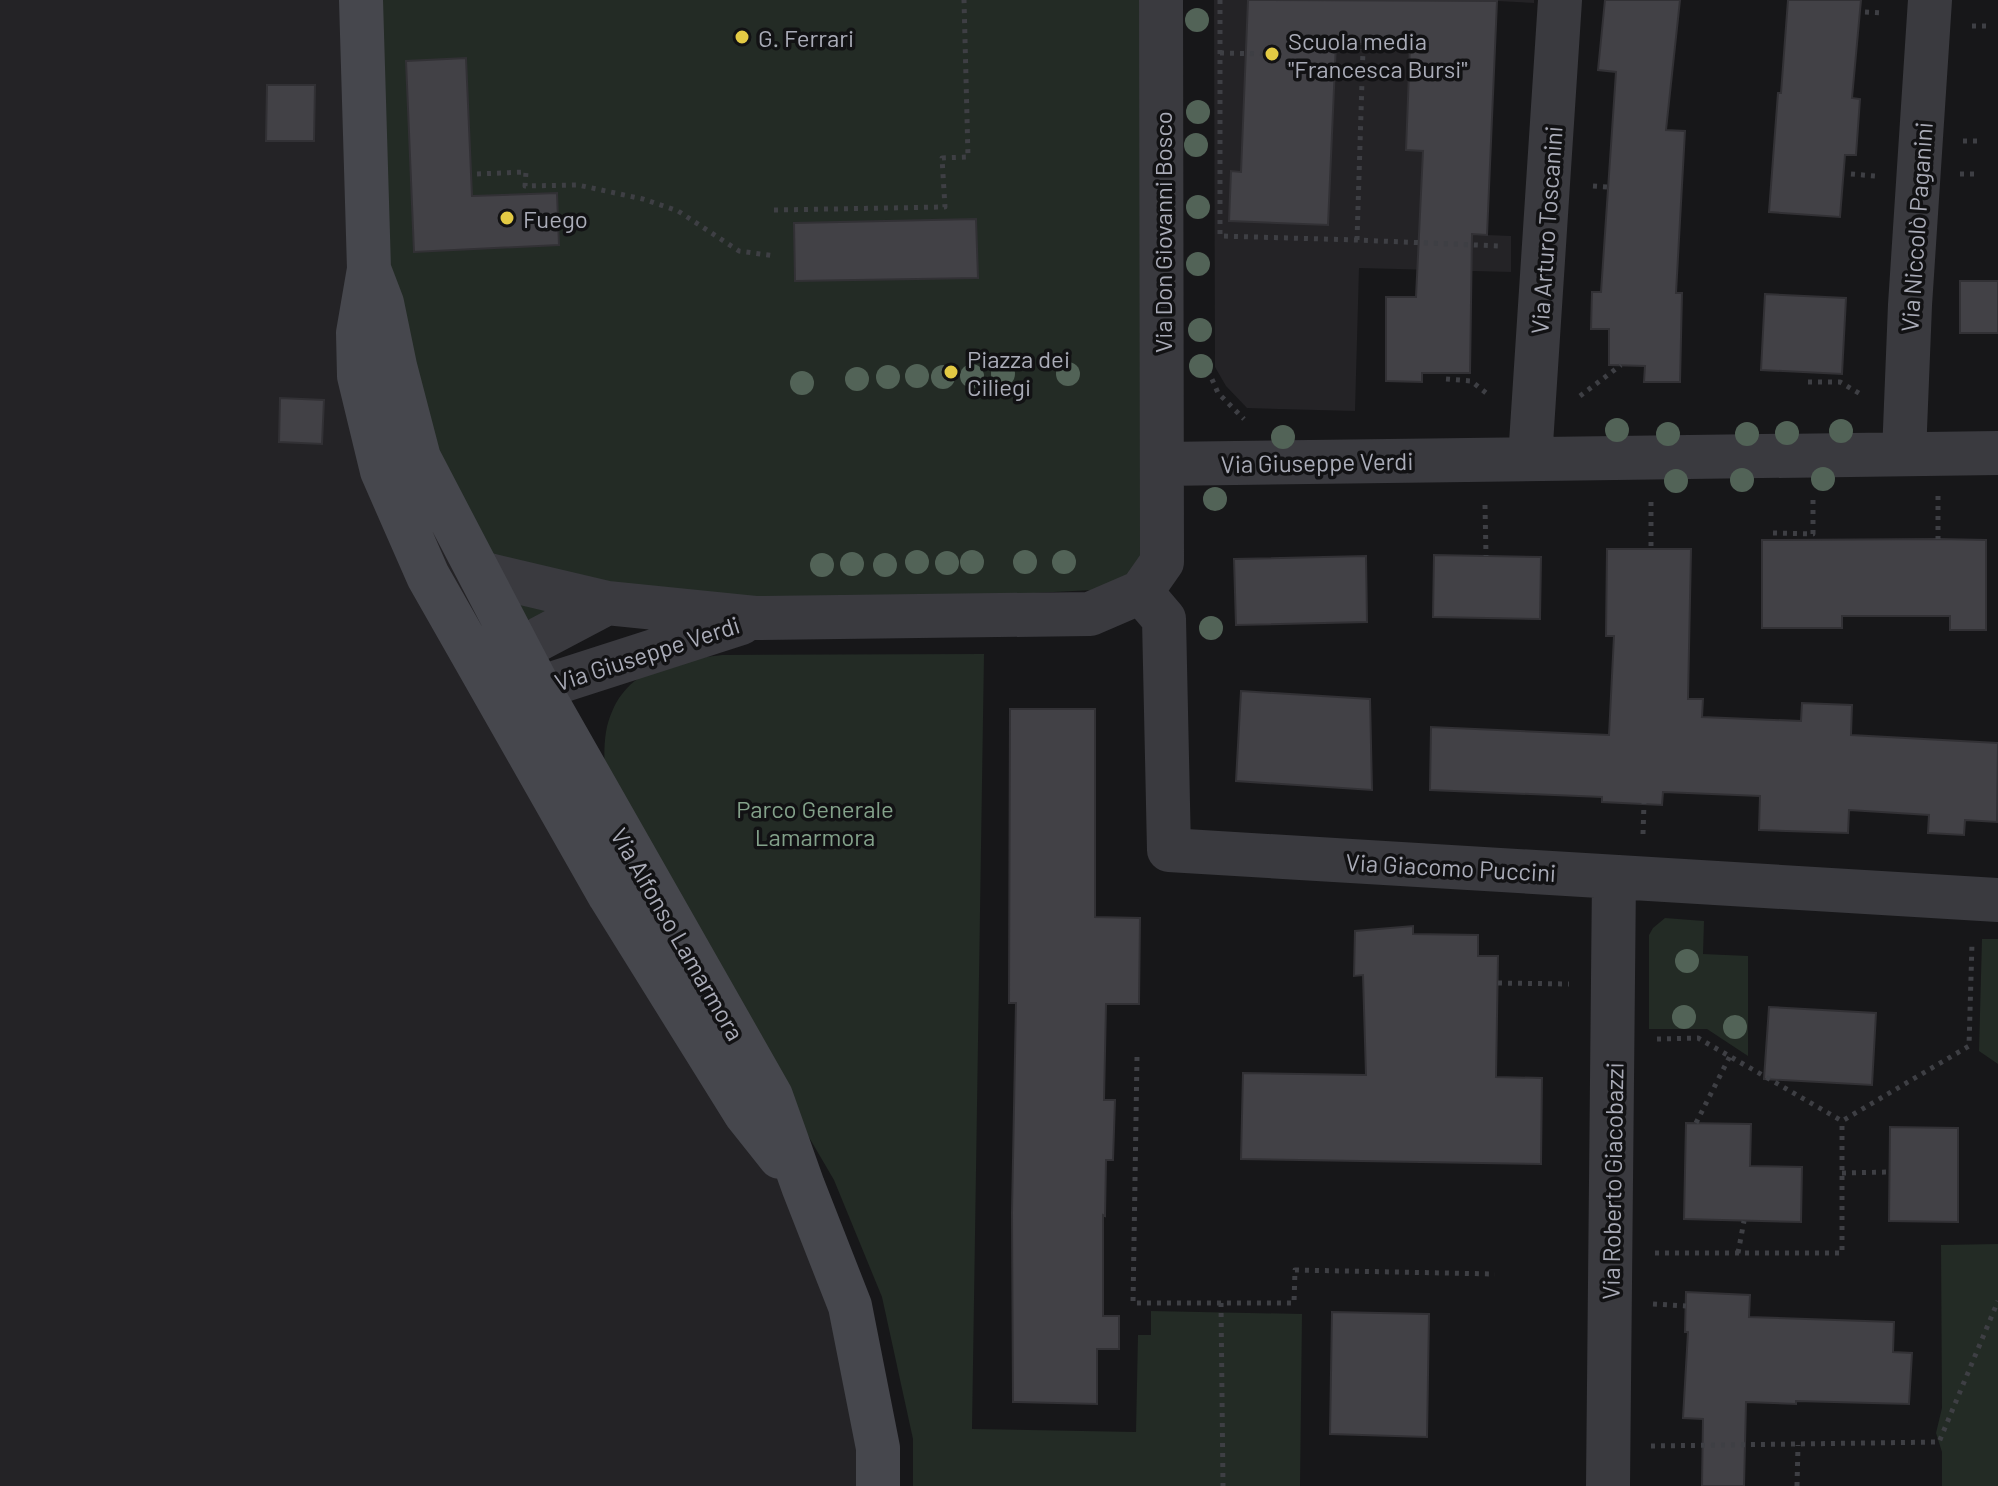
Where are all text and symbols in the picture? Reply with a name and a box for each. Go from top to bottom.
place label: G. Ferrari [758,23,854,52]
place label: Scuola media "Francesca Bursi" [1288,26,1468,83]
marker: G. Ferrari [733,28,751,46]
marker: Scuola media "Francesca Bursi" [1263,45,1281,63]
street label: Via Don Giovanni Bosco [1148,111,1177,353]
street label: Via Niccolò Paganini [1894,121,1938,333]
street label: Via Arturo Toscanini [1524,125,1568,335]
place label: Fuego [523,204,588,233]
marker: Fuego [498,209,516,227]
place label: Piazza dei Ciliegi [967,344,1070,401]
marker: Piazza dei Ciliegi [942,363,960,381]
street label: Via Giuseppe Verdi [1220,446,1414,478]
street label: Via Giuseppe Verdi [551,609,743,697]
park label: Parco Generale Lamarmora [736,794,894,851]
street label: Via Alfonso Lamarmora [605,823,751,1045]
street label: Via Giacomo Puccini [1345,847,1557,887]
street label: Via Roberto Giacobazzi [1595,1062,1629,1300]

